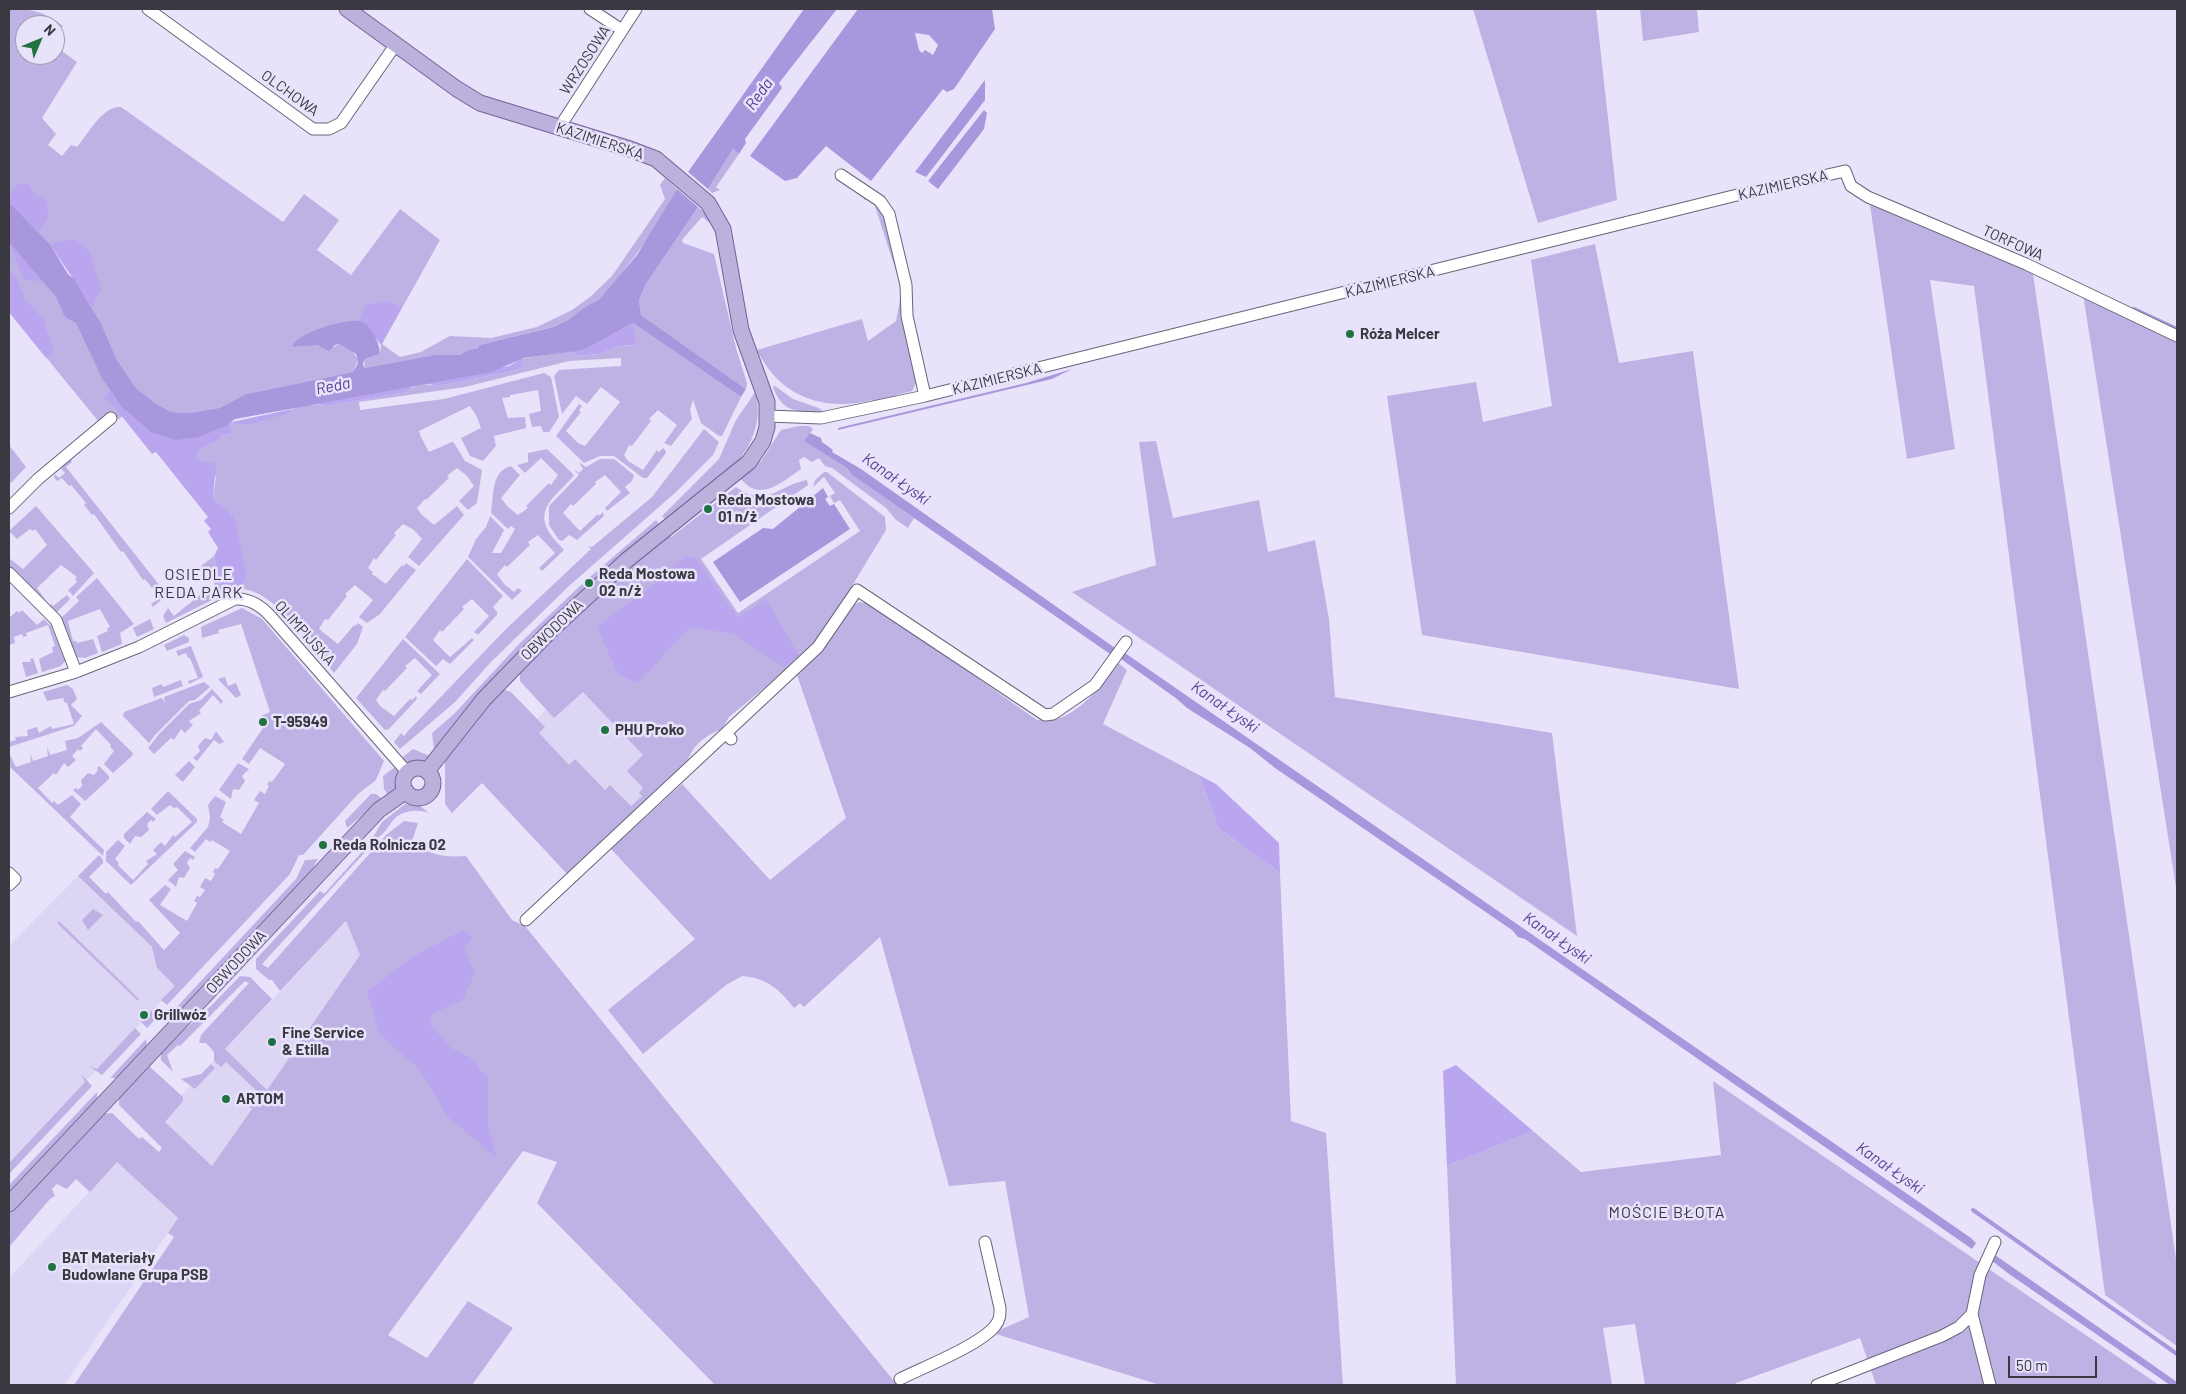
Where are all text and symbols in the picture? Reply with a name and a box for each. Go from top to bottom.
north arrow [15,15,65,65]
text: N [41,20,60,39]
street label: WRZOSOWA [556,22,614,98]
street label: OLCHOWA [258,66,322,120]
water label: Reda [741,74,777,114]
street label: KAZIMIERSKA [554,118,646,164]
street label: KAZIMIERSKA [1736,166,1830,204]
street label: TORFOWA [1980,222,2046,264]
street label: KAZIMIERSKA [1343,262,1437,302]
place label: Róża Melcer [1360,325,1440,343]
marker: Róża Melcer [1344,328,1356,340]
street label: KAZIMIERSKA [950,359,1044,399]
water label: Reda [314,373,352,399]
water label: Kanał Łyski [859,449,933,509]
place label: Reda Mostowa 01 n/ż [718,491,814,526]
marker: Reda Mostowa 01 n/ż [702,503,714,515]
district label: OSIEDLE REDA PARK [153,565,245,603]
place label: Reda Mostowa 02 n/ż [599,565,695,600]
marker: Reda Mostowa 02 n/ż [583,577,595,589]
street label: OBWODOWA [517,596,587,664]
street label: OLIMPIJSKA [271,597,339,669]
water label: Kanał Łyski [1188,677,1262,737]
place label: T-95949 [273,713,328,731]
marker: T-95949 [257,716,269,728]
place label: PHU Proko [615,721,684,739]
marker: PHU Proko [599,724,611,736]
place label: Reda Rolnicza 02 [333,836,446,854]
marker: Reda Rolnicza 02 [317,839,329,851]
water label: Kanał Łyski [1520,908,1594,968]
street label: OBWODOWA [202,927,270,997]
place label: Grillwóz [154,1006,206,1024]
marker: Grillwóz [138,1009,150,1021]
place label: Fine Service & Etilla [282,1024,364,1059]
marker: Fine Service & Etilla [266,1036,278,1048]
place label: ARTOM [236,1090,284,1108]
marker: ARTOM [220,1093,232,1105]
water label: Kanał Łyski [1853,1138,1927,1198]
district label: MOŚCIE BŁOTA [1607,1203,1727,1223]
place label: BAT Materiały Budowlane Grupa PSB [62,1249,208,1284]
marker: BAT Materiały Budowlane Grupa PSB [46,1261,58,1273]
scale bar [2011,1346,2100,1378]
text: 50 m [2016,1356,2048,1374]

